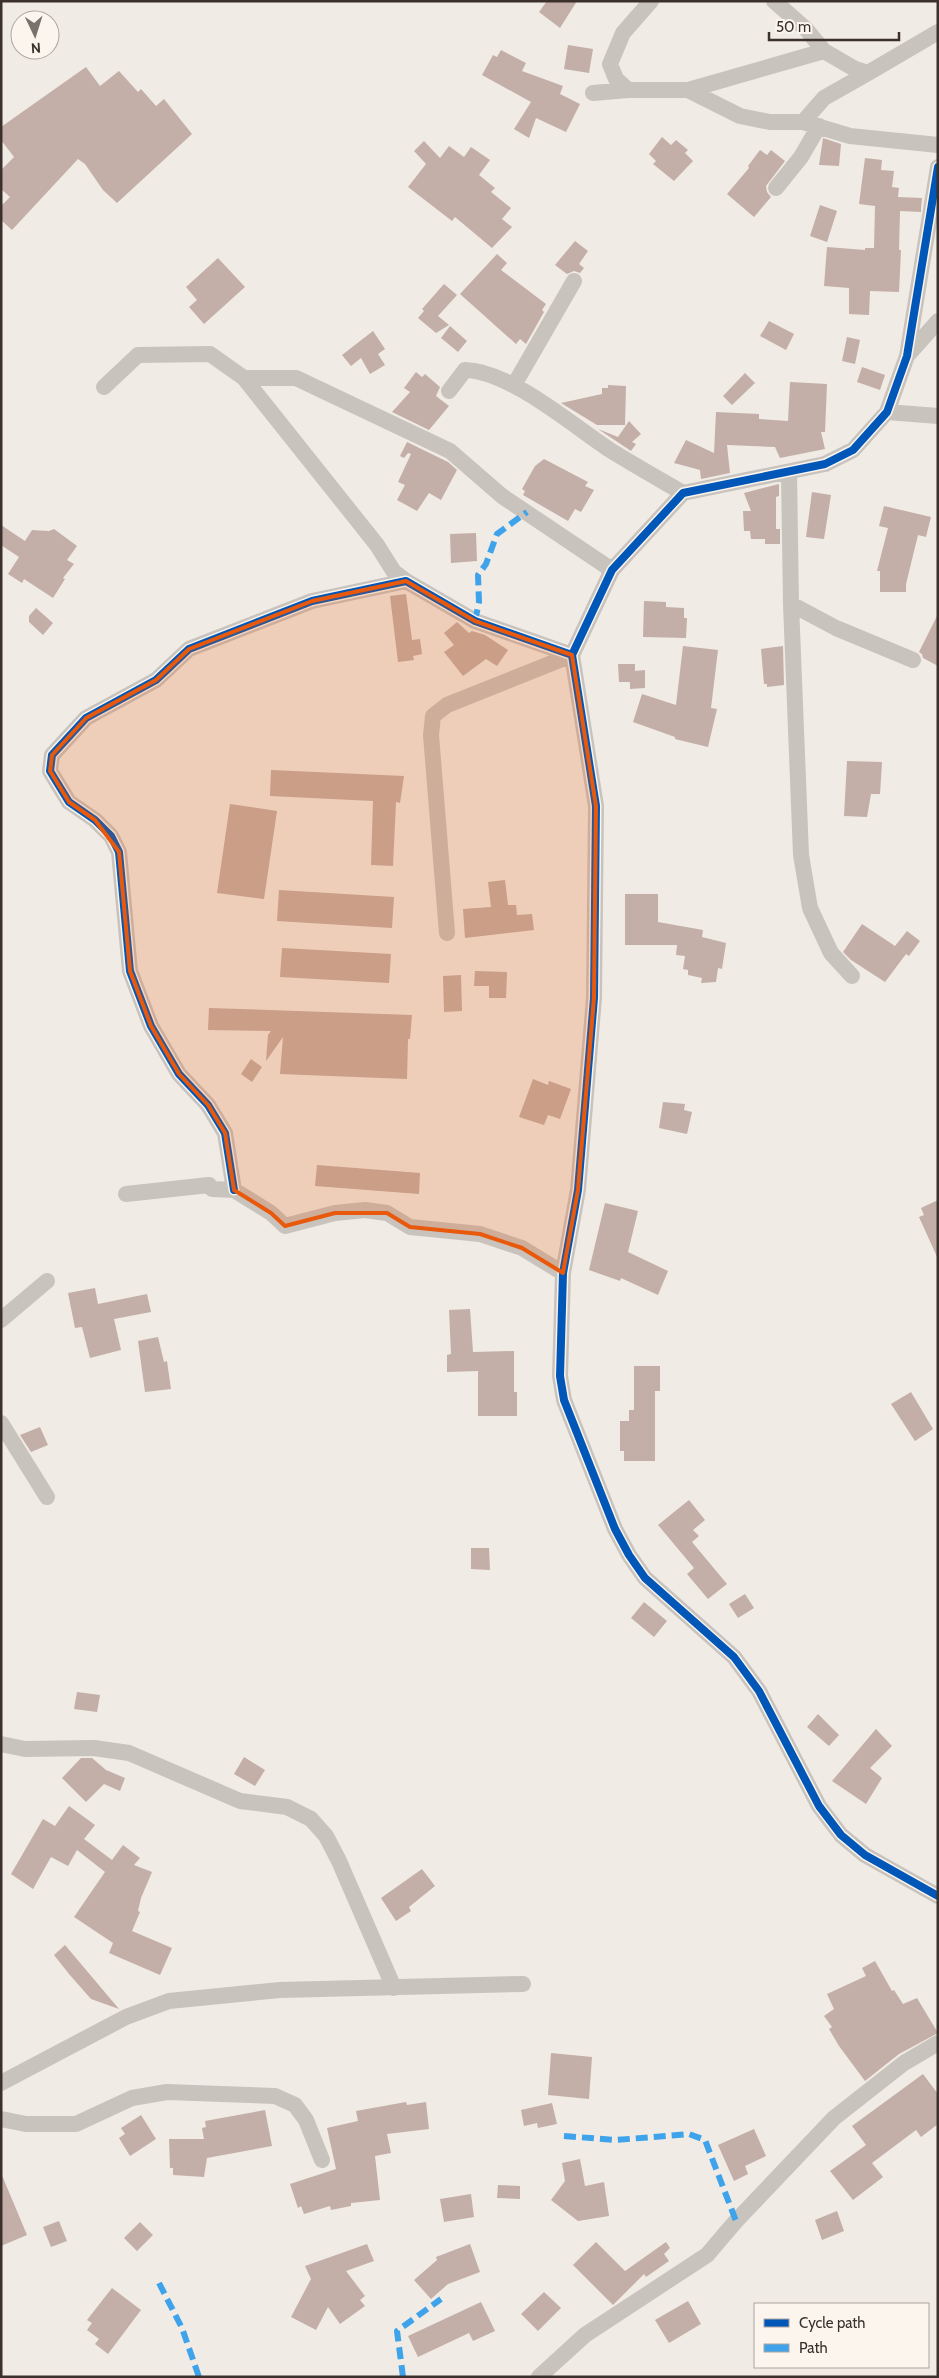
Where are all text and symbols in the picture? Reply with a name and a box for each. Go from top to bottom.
north arrow [10,10,60,60]
scale bar [769,10,899,42]
text: 50 m [776,18,811,36]
text: N [30,39,41,57]
legend [754,2303,929,2368]
text: Cycle path [799,2314,865,2332]
text: Path [799,2339,828,2357]

